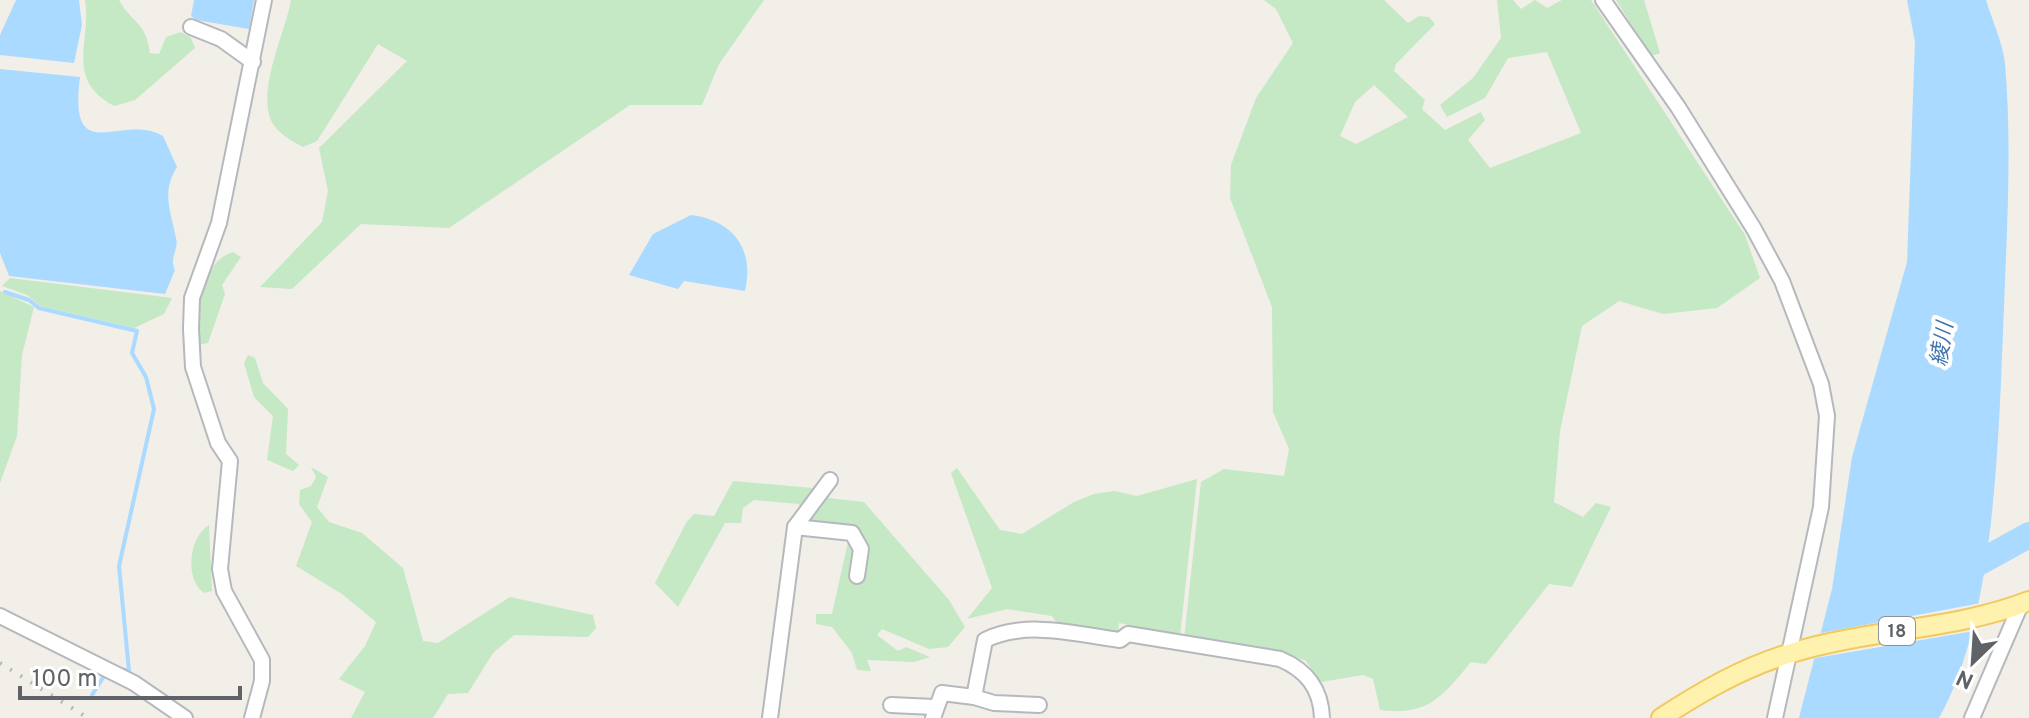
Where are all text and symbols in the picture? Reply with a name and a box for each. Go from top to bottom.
water label: 綾川 [1927,319,1961,368]
road number: 18 [1879,617,1915,645]
north arrow [1933,622,2013,702]
scale bar [20,650,240,700]
text: N [1953,662,1978,693]
text: 100 m [32,665,98,695]

